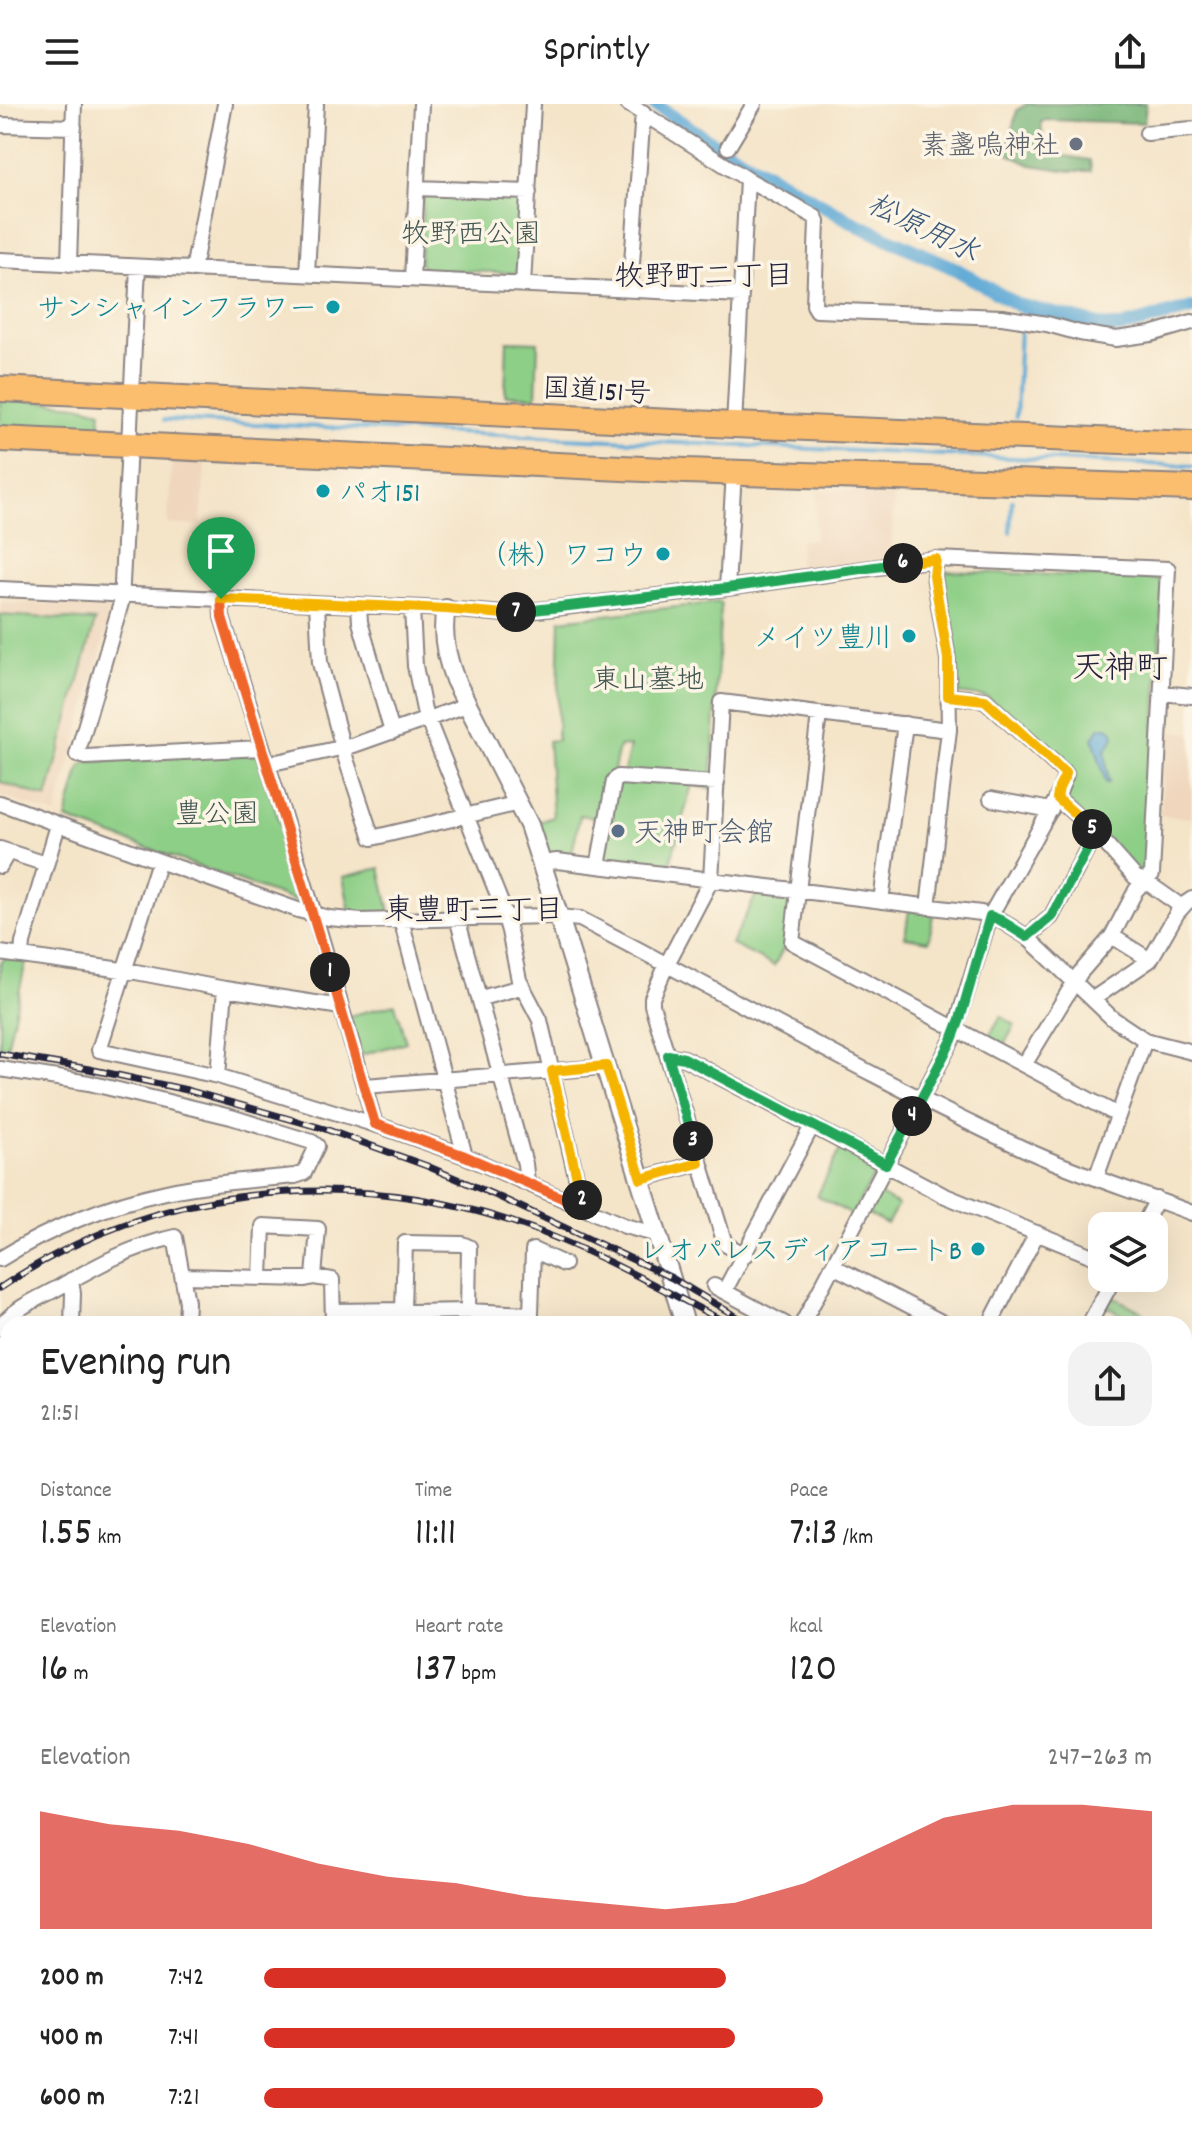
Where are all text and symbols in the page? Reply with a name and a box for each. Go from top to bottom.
text: Sprintly [543,26,649,78]
icon: menu [40,30,84,74]
icon: share [1108,30,1152,74]
place label: 素盞嗚神社 [920,129,1060,169]
marker: 素盞嗚神社 [1067,135,1085,153]
water label: 松原用水 [859,185,985,277]
park label: 牧野西公園 [401,217,541,257]
district label: 牧野町二丁目 [614,258,794,301]
place label: サンシャインフラワー [37,292,317,332]
marker: サンシャインフラワー [324,298,342,316]
street label: 国道151号 [541,371,652,417]
place label: パオ151 [339,476,420,516]
marker: パオ151 [314,482,332,500]
pin [187,517,255,599]
icon: arrive [199,529,243,573]
place label: （株）ワコウ [479,539,647,579]
pin: 6 [883,543,923,583]
marker: （株）ワコウ [654,545,672,563]
text: 6 [898,547,908,578]
pin: 7 [496,592,536,632]
text: 7 [512,596,520,627]
place label: メイツ豊川 [753,621,893,661]
marker: メイツ豊川 [900,627,918,645]
district label: 天神町 [1072,648,1168,694]
park label: 東山墓地 [592,663,704,703]
park label: 豊公園 [175,797,259,837]
pin: 5 [1072,809,1112,849]
text: 5 [1087,813,1097,844]
place label: 天神町会館 [634,816,774,856]
marker: 天神町会館 [609,822,627,840]
district label: 東豊町三丁目 [384,892,564,935]
pin: 1 [310,952,350,992]
text: 1 [328,956,332,987]
pin: 4 [892,1096,932,1136]
text: 4 [907,1100,917,1131]
pin: 3 [673,1121,713,1161]
text: 3 [688,1125,698,1156]
pin: 2 [562,1180,602,1220]
text: 2 [577,1184,587,1215]
map controls [1088,1212,1168,1292]
button: layers [1088,1212,1168,1292]
place label: レオパレスディアコートB [639,1234,962,1274]
marker: レオパレスディアコートB [969,1240,987,1258]
text: Evening run [40,1334,231,1397]
button: share [1068,1342,1152,1426]
text: 21:51 [40,1396,79,1433]
text: Distance [40,1476,112,1507]
text: Time [415,1476,452,1507]
text: Pace [789,1476,828,1507]
text: 1.55 [40,1507,92,1564]
text: 11:11 [415,1507,456,1564]
text: 7:13 [789,1507,838,1564]
text: km [92,1523,122,1554]
text: /km [838,1523,873,1554]
text: Elevation [40,1612,117,1643]
text: Heart rate [415,1612,504,1643]
text: kcal [789,1612,823,1643]
text: 16 [40,1643,68,1700]
text: 137 [415,1643,457,1700]
text: 120 [789,1643,837,1700]
text: m [68,1659,89,1690]
text: bpm [457,1659,496,1690]
text: Elevation [40,1740,130,1777]
text: 247–263 m [1048,1740,1152,1777]
text: 200 m [40,1960,104,1997]
text: 7:42 [168,1960,204,1997]
text: 400 m [40,2020,103,2057]
text: 7:41 [168,2020,199,2057]
text: 600 m [40,2080,105,2117]
text: 7:21 [168,2080,199,2117]

